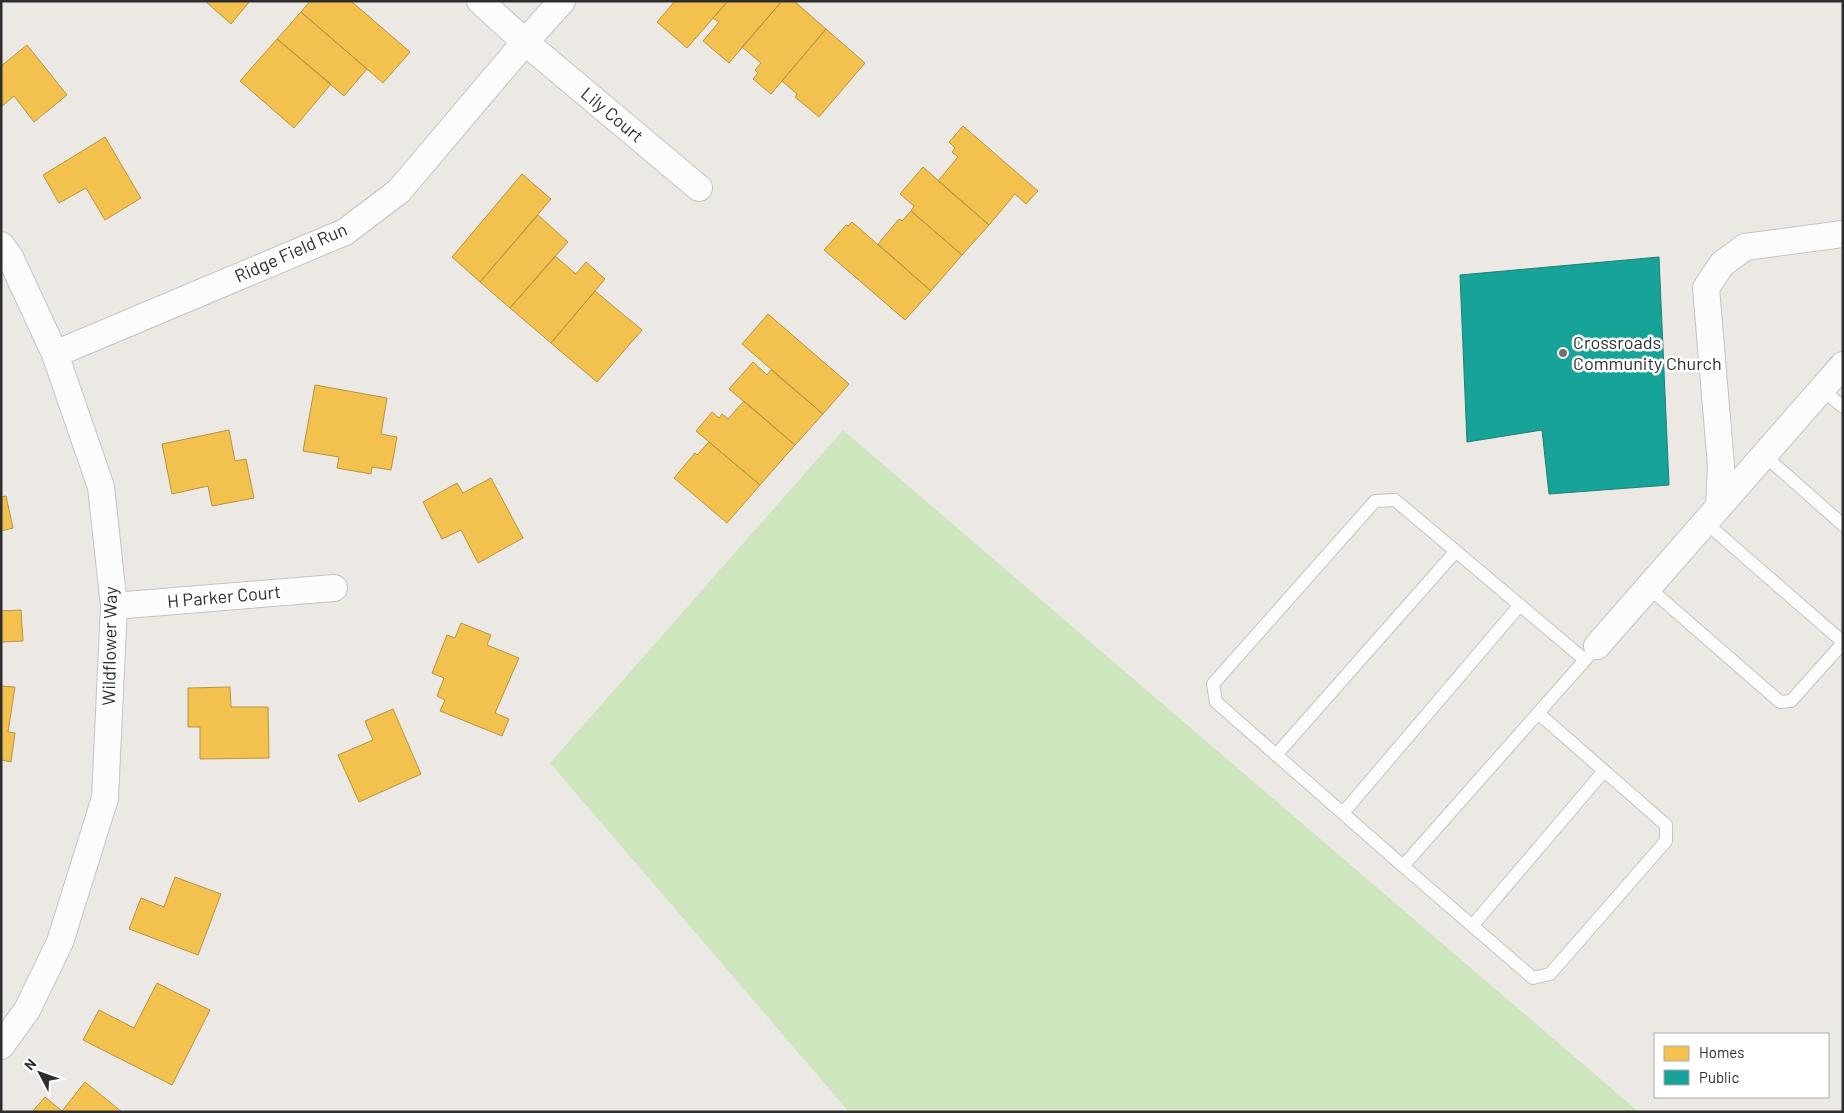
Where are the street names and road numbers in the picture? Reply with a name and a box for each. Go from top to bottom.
street label: Lily Court [577,82,648,147]
street label: Ridge Field Run [231,218,350,287]
street label: H Parker Court [166,580,282,612]
street label: Wildflower Way [97,586,121,706]

